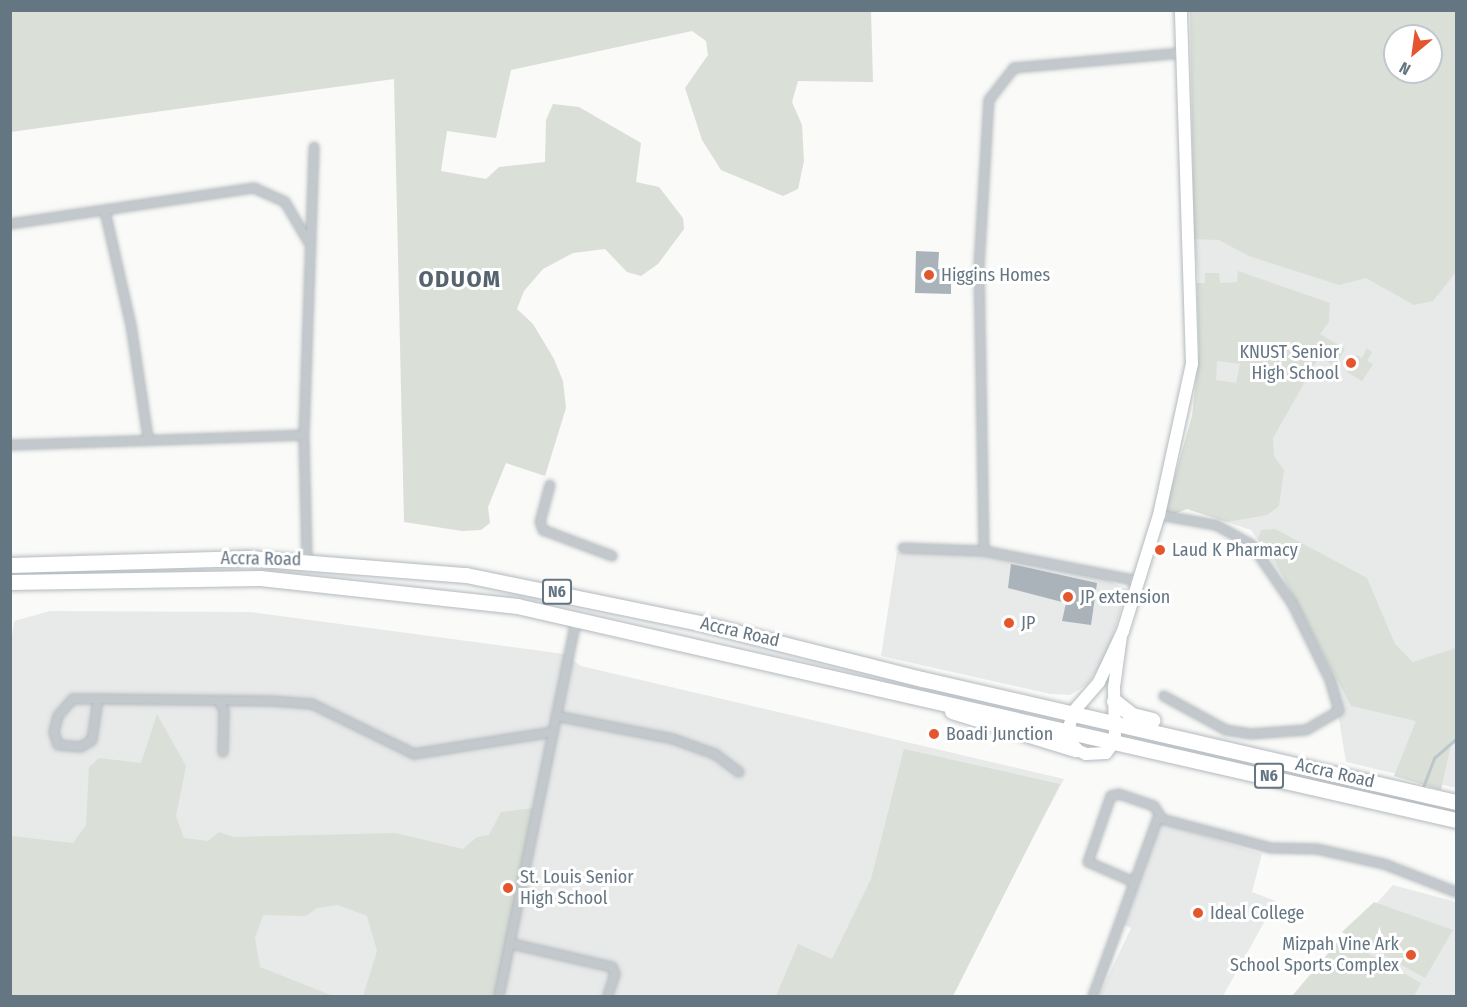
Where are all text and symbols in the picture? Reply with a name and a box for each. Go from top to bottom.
north arrow [1383,24,1443,84]
text: N [1396,58,1414,79]
place label: Higgins Homes [941,264,1050,286]
district label: ODUOM [418,266,502,294]
marker: Higgins Homes [922,268,936,282]
place label: KNUST Senior High School [1239,342,1339,385]
marker: KNUST Senior High School [1344,356,1358,370]
place label: Laud K Pharmacy [1172,539,1298,561]
marker: Laud K Pharmacy [1153,543,1167,557]
street label: Accra Road [221,547,301,571]
road number: N6 [542,579,572,605]
place label: JP extension [1080,586,1170,608]
marker: JP extension [1061,590,1075,604]
street label: Accra Road [698,612,782,652]
place label: JP [1021,612,1035,634]
marker: JP [1002,616,1016,630]
place label: Boadi Junction [946,723,1053,745]
marker: Boadi Junction [927,727,941,741]
street label: Accra Road [1293,753,1377,793]
road number: N6 [1254,763,1284,789]
place label: St. Louis Senior High School [520,867,633,910]
marker: St. Louis Senior High School [501,881,515,895]
place label: Ideal College [1210,902,1304,924]
marker: Ideal College [1191,906,1205,920]
place label: Mizpah Vine Ark School Sports Complex [1230,934,1399,976]
marker: Mizpah Vine Ark School Sports Complex [1404,948,1418,962]

